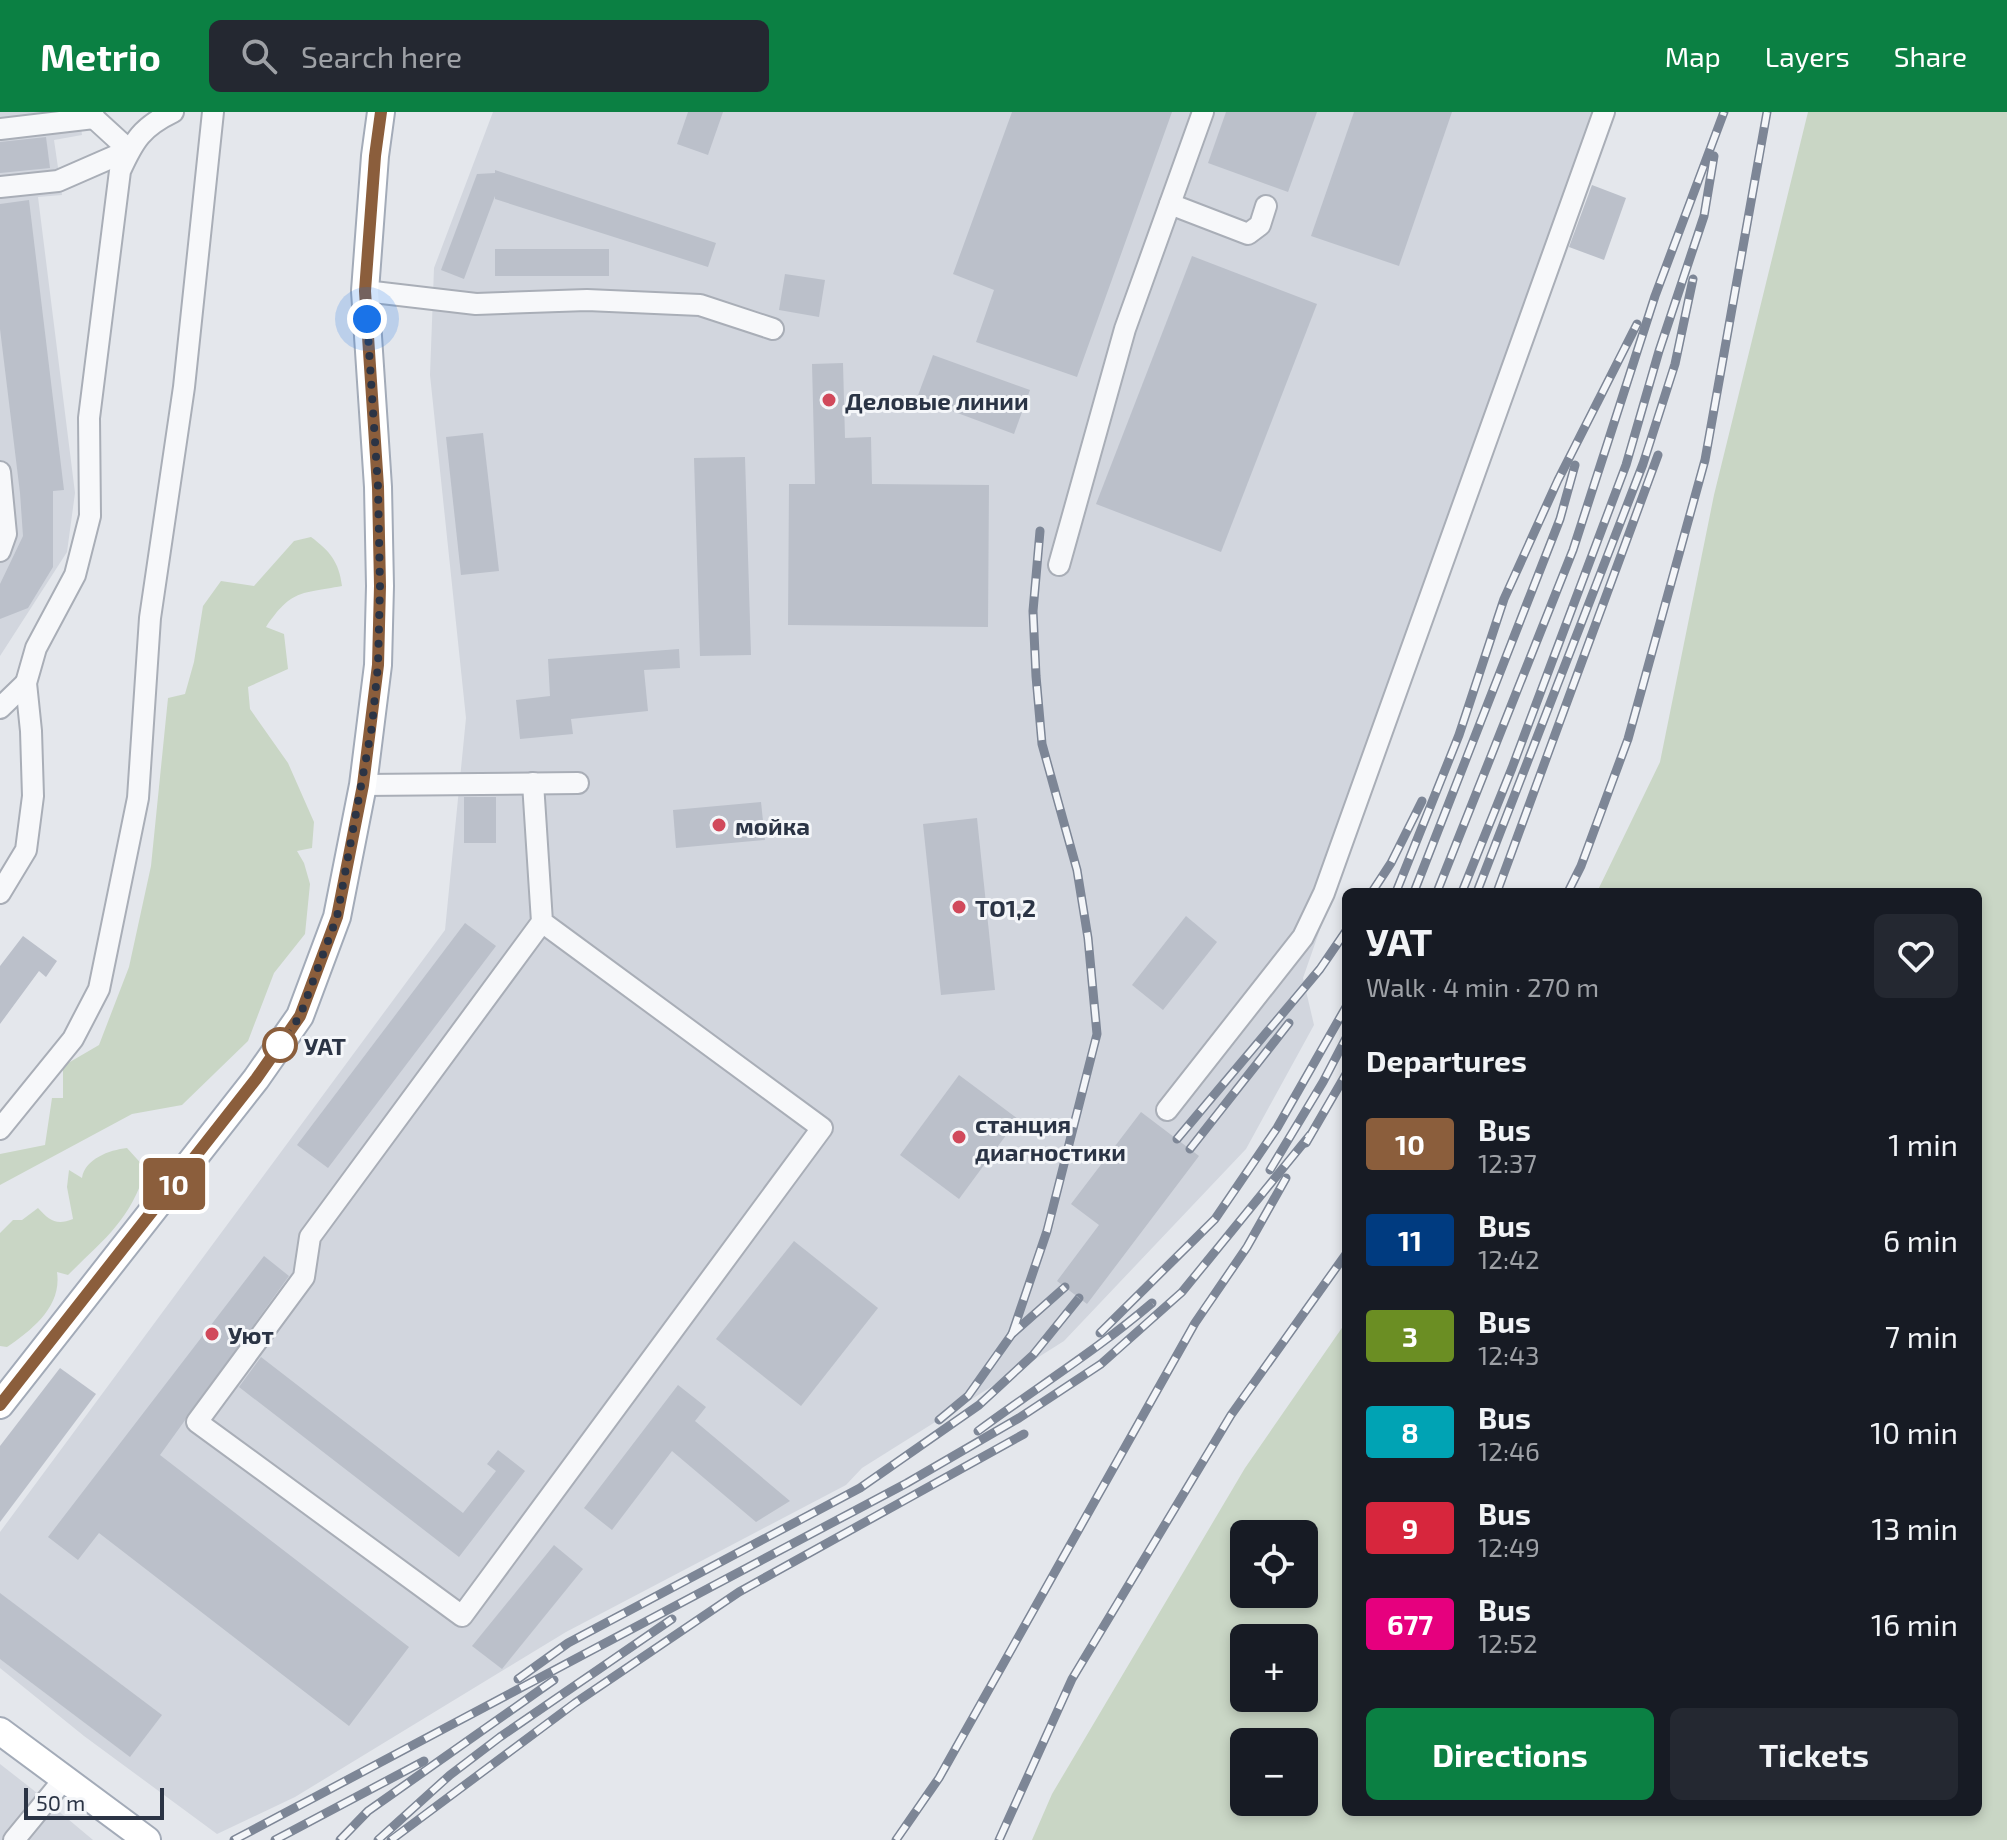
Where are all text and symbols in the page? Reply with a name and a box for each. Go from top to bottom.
search box [209,20,769,92]
text: Metrio [40,33,161,79]
icon: search [237,34,281,78]
text: Search here [301,38,462,74]
text: Map [1665,39,1721,73]
text: Layers [1765,39,1850,73]
text: Share [1894,39,1967,73]
your location [347,299,387,339]
place label: Деловые линии [845,386,1029,415]
marker: Деловые линии [820,391,838,409]
place label: мойка [735,811,810,840]
marker: мойка [710,816,728,834]
place label: ТО1,2 [975,893,1036,922]
marker: ТО1,2 [950,898,968,916]
button: heart [1874,914,1958,998]
text: УАТ [1366,918,1433,964]
text: Walk · 4 min · 270 m [1366,971,1599,1002]
marker: УАТ [263,1028,297,1062]
place label: УАТ [304,1031,347,1060]
text: Departures [1366,1042,1527,1078]
place label: станция диагностики [975,1109,1126,1166]
text: Bus [1478,1111,1531,1147]
text: 1 min [1888,1126,1958,1162]
text: 10 [1395,1127,1425,1161]
marker: станция диагностики [950,1128,968,1146]
text: 12:37 [1478,1147,1537,1178]
line badge: 10 [138,1158,210,1210]
text: 10 [159,1167,189,1201]
text: Bus [1478,1207,1531,1243]
text: 6 min [1883,1222,1958,1258]
text: 11 [1398,1223,1422,1257]
text: 12:42 [1478,1243,1540,1274]
text: Bus [1478,1303,1531,1339]
text: 7 min [1885,1318,1958,1354]
text: 3 [1402,1319,1418,1353]
place label: Уют [228,1320,274,1349]
marker: Уют [203,1325,221,1343]
text: 12:43 [1478,1339,1540,1370]
text: Bus [1478,1399,1531,1435]
text: 10 min [1870,1414,1958,1450]
text: 8 [1401,1415,1419,1449]
text: 12:46 [1478,1435,1540,1466]
text: Bus [1478,1495,1531,1531]
text: 13 min [1872,1510,1958,1546]
text: 9 [1402,1511,1418,1545]
map controls [1230,1520,1318,1816]
button: locate [1230,1520,1318,1608]
text: 12:49 [1478,1531,1540,1562]
text: Bus [1478,1591,1531,1627]
text: 16 min [1871,1606,1958,1642]
text: 677 [1387,1607,1433,1641]
button: + [1230,1624,1318,1712]
text: 12:52 [1478,1627,1538,1658]
button: Directions [1366,1708,1654,1800]
button: Tickets [1670,1708,1958,1800]
button: − [1230,1728,1318,1816]
scale bar [24,1784,164,1820]
text: 50 m [36,1789,85,1815]

